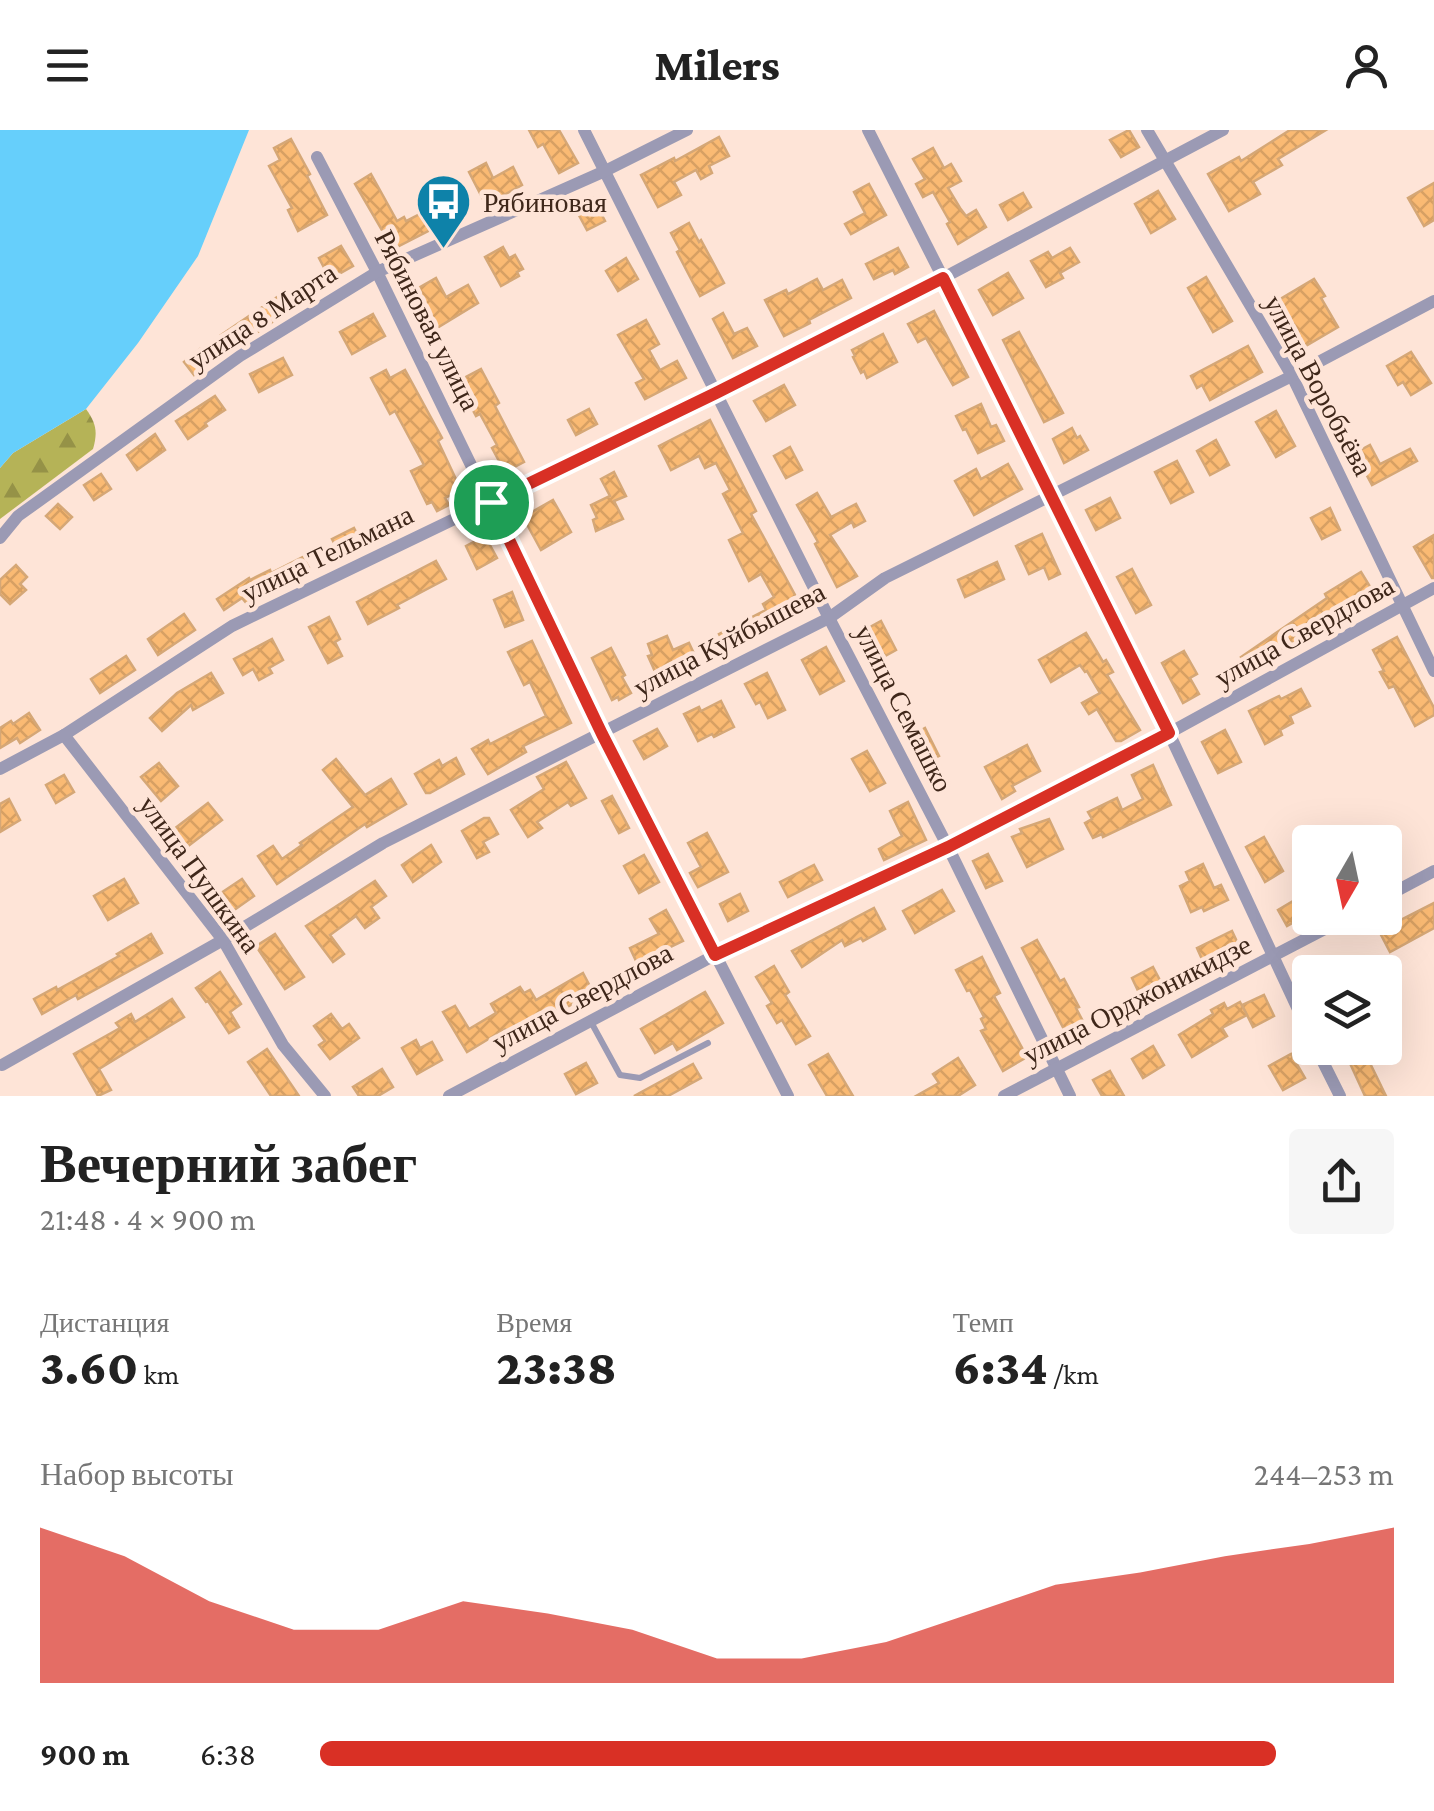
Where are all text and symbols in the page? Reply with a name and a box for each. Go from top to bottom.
icon: menu [40,38,95,93]
icon: person [1339,38,1394,93]
text: Milers [654,40,780,90]
bus stop icon: Рябиновая [414,172,474,251]
place label: Рябиновая [483,187,607,218]
street label: Рябиновая улица [369,225,487,416]
street label: улица 8 Марта [182,257,343,376]
street label: улица Воробьёва [1258,290,1379,481]
pin [449,460,534,545]
icon: arrive [464,475,519,530]
street label: улица Тельмана [236,498,419,608]
street label: улица Свердлова [1209,569,1400,693]
street label: улица Куйбышева [628,576,831,703]
street label: улица Семашко [848,619,959,797]
street label: улица Пушкина [132,790,267,959]
north arrow [1292,825,1402,935]
map controls [1292,825,1402,1065]
street label: улица Орджоникидзе [1018,928,1256,1070]
street label: улица Свердлова [487,937,678,1058]
button: layers [1292,955,1402,1065]
button: share [1289,1129,1394,1234]
text: Вечерний забег [40,1133,417,1194]
text: 21:48 · 4 × 900 m [40,1201,256,1237]
text: Дистанция [40,1307,169,1338]
text: Время [496,1307,572,1338]
text: Темп [953,1307,1014,1338]
text: 3.60 [40,1339,138,1395]
text: 23:38 [496,1339,617,1395]
text: 6:34 [953,1339,1048,1395]
text: km [138,1359,179,1390]
text: /km [1048,1359,1099,1390]
text: Набор высоты [40,1456,233,1492]
text: 244–253 m [1254,1456,1394,1492]
text: 900 m [40,1736,130,1772]
text: 6:38 [200,1736,256,1772]

